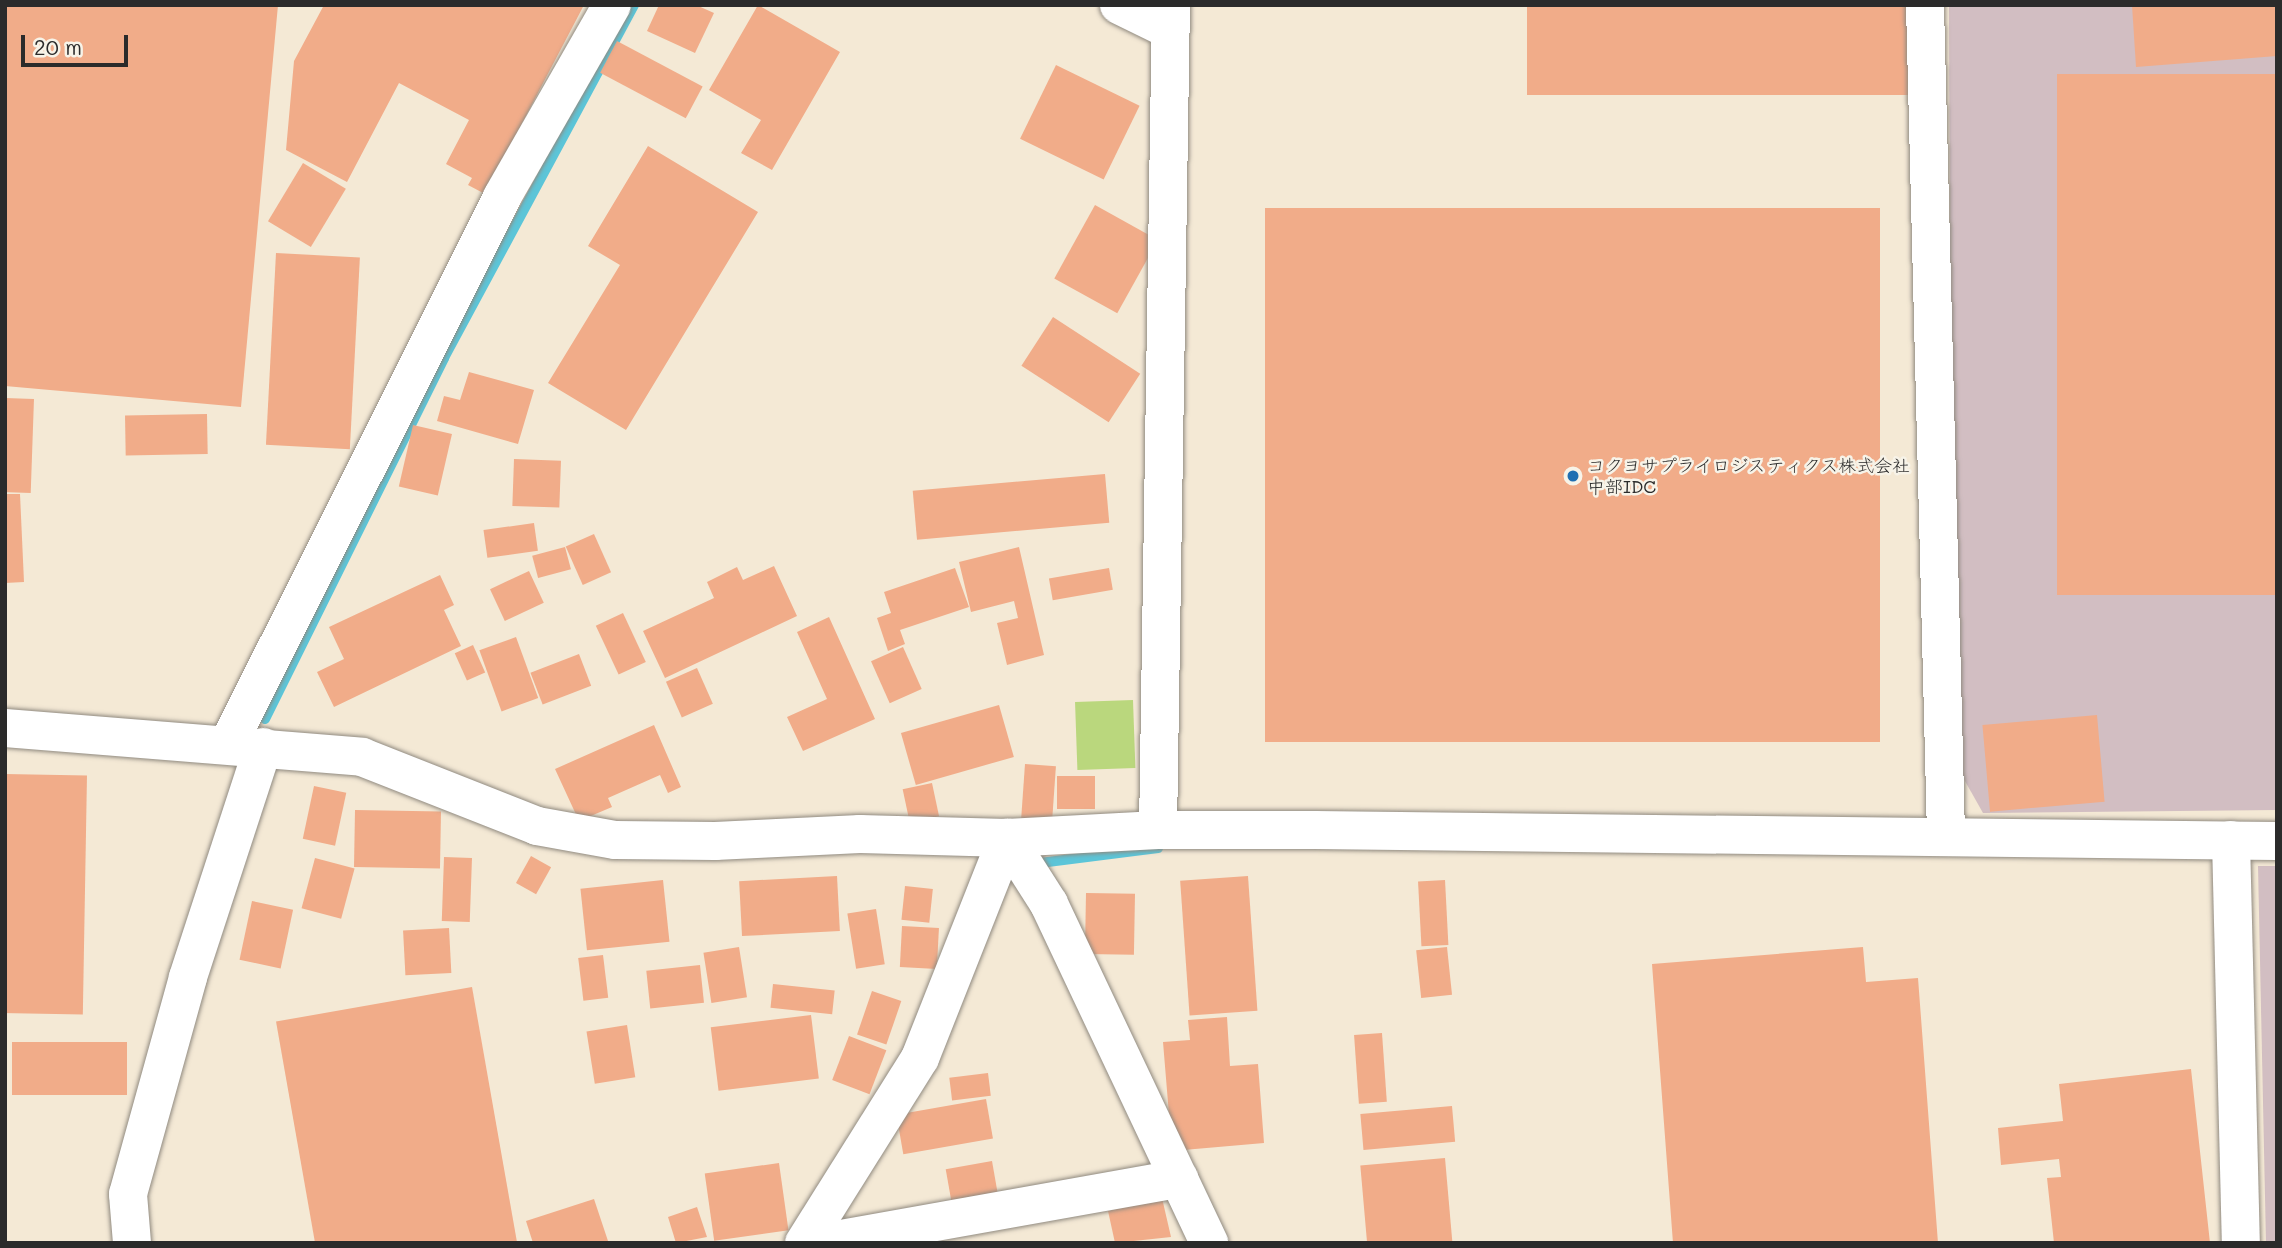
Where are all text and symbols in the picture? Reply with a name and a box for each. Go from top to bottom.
scale bar [24,21,131,65]
text: 20 m [34,33,82,60]
place label: コクヨサプライロジスティクス株式会社 中部IDC [1587,455,1911,498]
marker: コクヨサプライロジスティクス株式会社 中部IDC [1565,468,1581,484]

